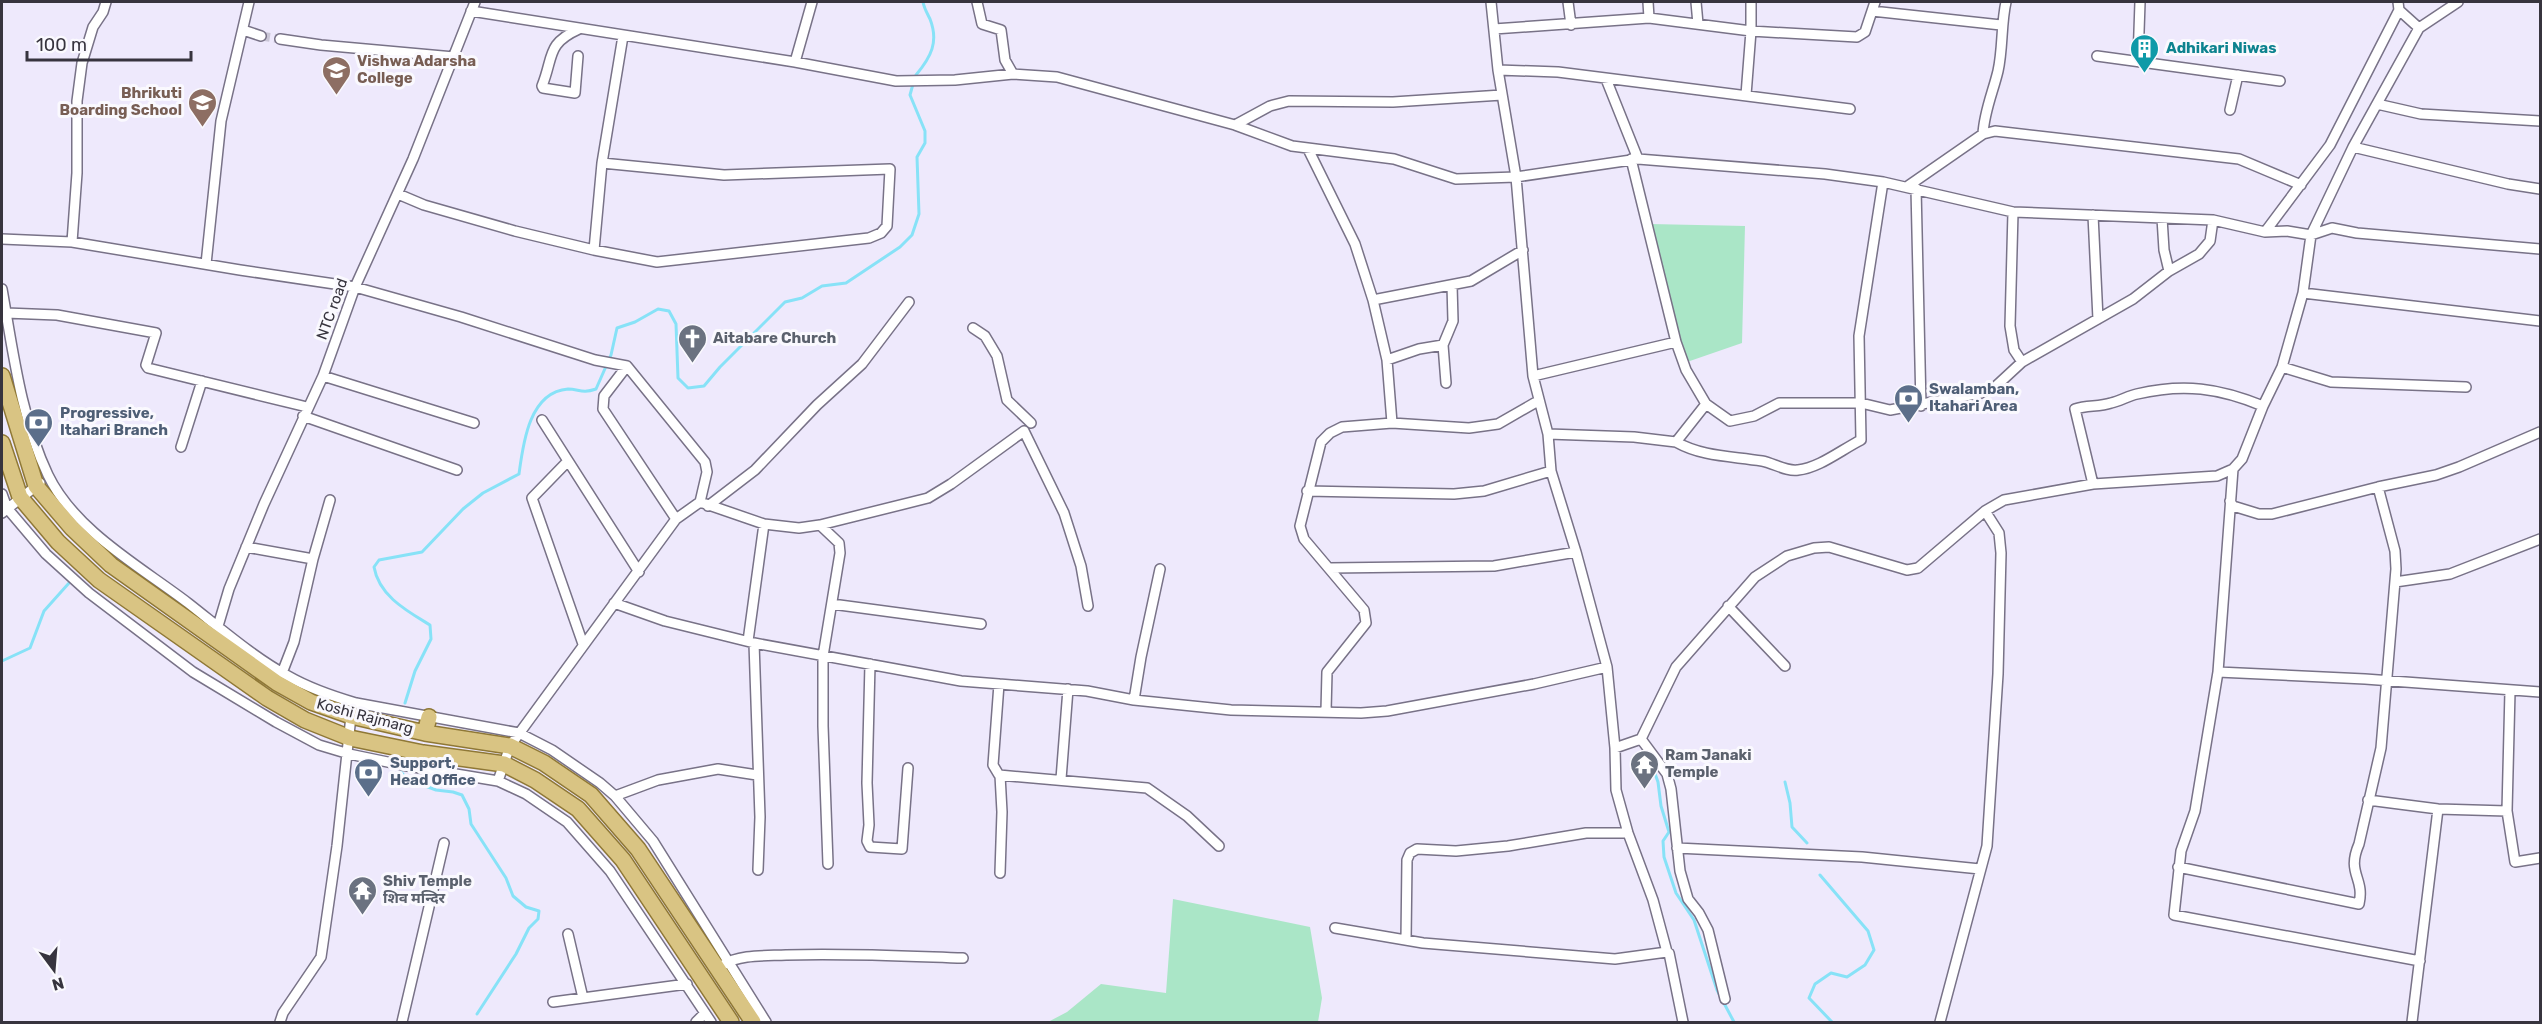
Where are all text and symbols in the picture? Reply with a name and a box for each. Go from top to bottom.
scale bar [27,24,190,62]
building icon: Adhikari Niwas [2129,32,2161,74]
text: 100 m [36,34,87,56]
place label: Adhikari Niwas [2166,39,2276,57]
place label: Vishwa Adarsha College [357,52,476,87]
school or university icon: Vishwa Adarsha College [320,54,352,96]
place label: Bhrikuti Boarding School [59,84,182,119]
school or university icon: Bhrikuti Boarding School [187,86,219,128]
street label: NTC road [313,276,351,342]
church icon: Aitabare Church [676,322,708,364]
place label: Aitabare Church [713,329,836,347]
place label: Swalamban, Itahari Area [1929,380,2019,415]
bank icon: Swalamban, Itahari Area [1892,382,1924,424]
place label: Progressive, Itahari Branch [60,404,168,439]
bank icon: Progressive, Itahari Branch [23,406,55,448]
street label: Koshi Rajmarg [315,694,415,738]
place label: Ram Janaki Temple [1665,746,1752,781]
temple icon: Ram Janaki Temple [1628,748,1660,790]
place label: Support, Head Office [390,754,476,789]
bank icon: Support, Head Office [353,756,385,798]
place label: Shiv Temple शिव मन्दिर [383,872,472,907]
temple icon: Shiv Temple शिव मन्दिर [346,874,378,916]
north arrow [24,940,84,1000]
text: N [50,973,66,995]

